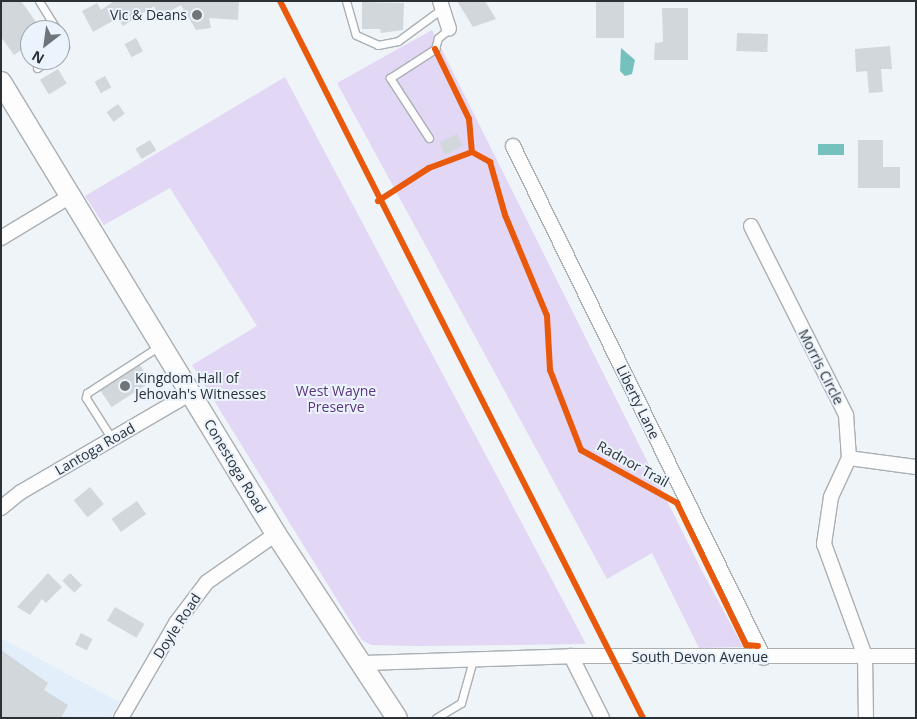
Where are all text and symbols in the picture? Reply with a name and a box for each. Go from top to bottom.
place label: Vic & Deans [110,7,187,23]
marker: Vic & Deans [191,9,203,21]
north arrow [20,20,70,70]
text: N [28,46,47,69]
street label: Morris Circle [795,326,847,408]
street label: Liberty Lane [613,362,663,442]
place label: Kingdom Hall of Jehovah's Witnesses [135,370,266,402]
marker: Kingdom Hall of Jehovah's Witnesses [119,380,131,392]
park label: West Wayne Preserve [296,383,376,416]
street label: Conestoga Road [200,416,270,516]
street label: Lantoga Road [52,419,138,479]
street label: Radnor Trail [594,437,672,491]
street label: Doyle Road [150,590,204,662]
street label: South Devon Avenue [632,649,768,665]

